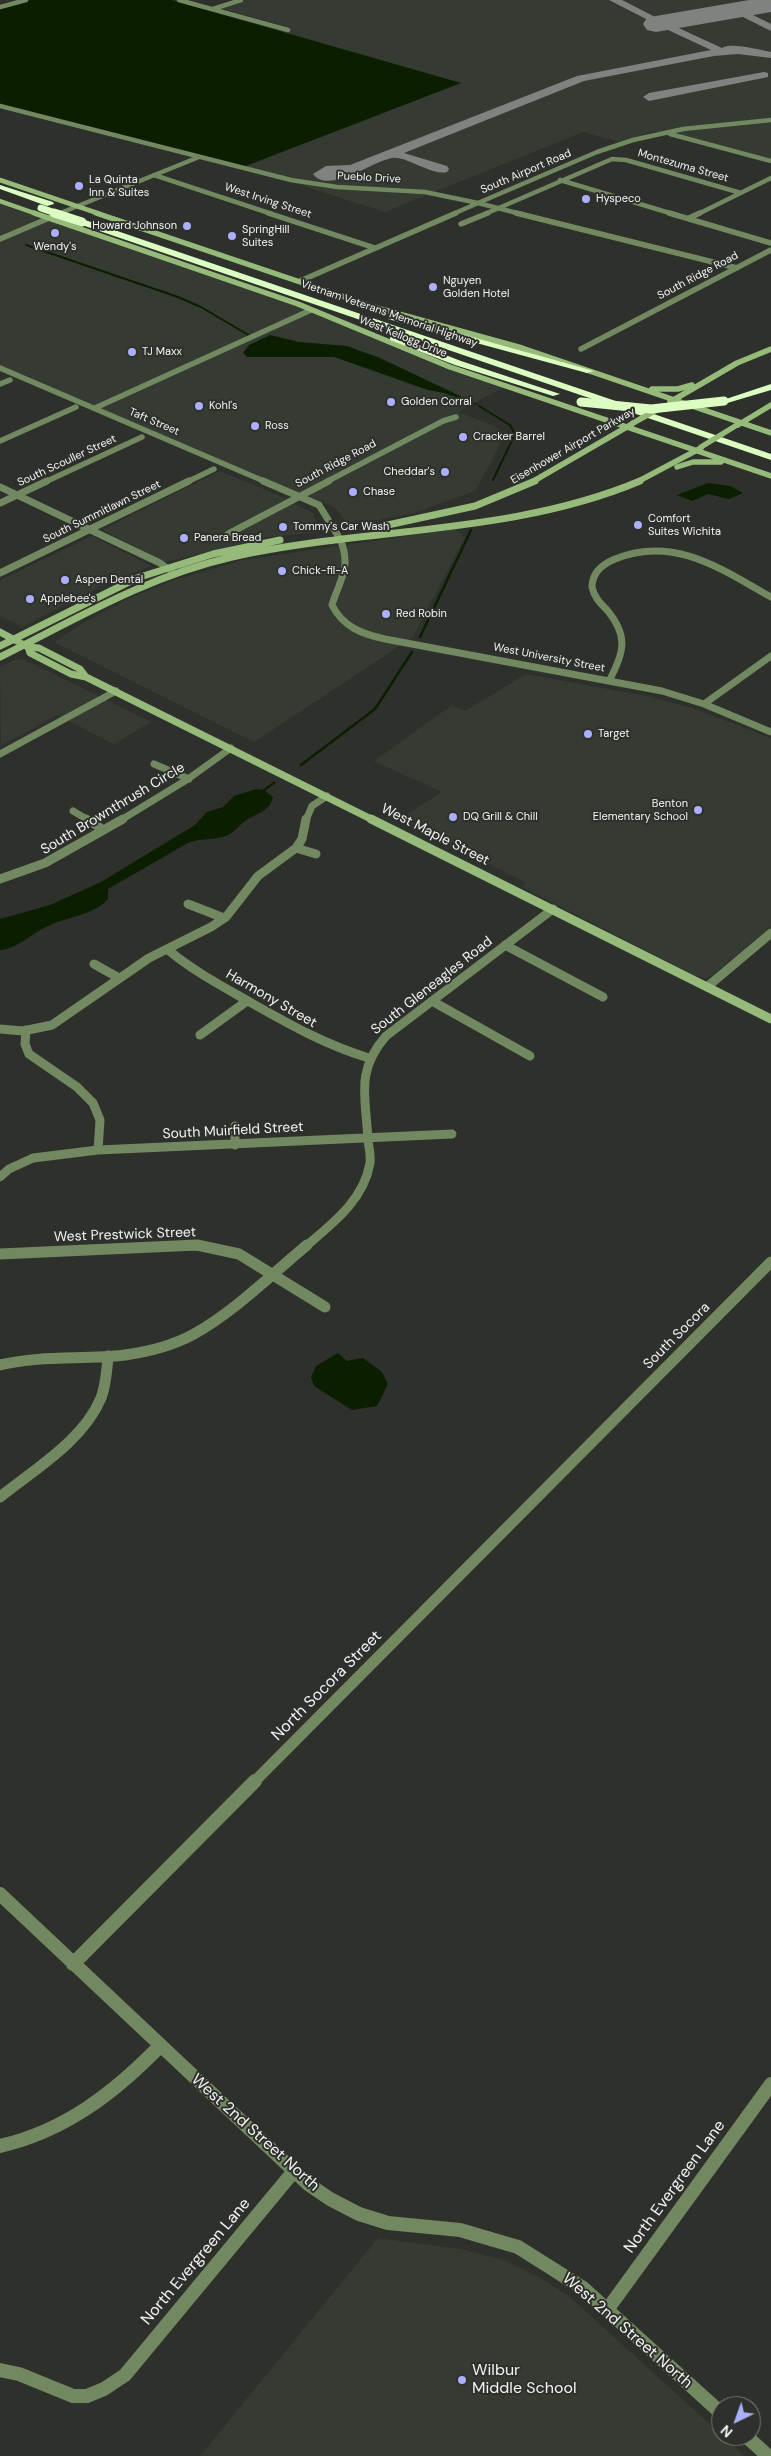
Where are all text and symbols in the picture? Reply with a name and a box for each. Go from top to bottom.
street label: South Airport Road [479,147,573,197]
street label: Montezuma Street [636,147,730,185]
street label: Pueblo Drive [337,170,401,186]
place label: La Quinta Inn & Suites [89,173,149,199]
marker: La Quinta Inn & Suites [73,180,85,192]
street label: West Irving Street [223,181,313,221]
place label: Hyspeco [596,192,641,206]
marker: Hyspeco [580,193,592,205]
place label: Howard Johnson [92,219,177,233]
marker: Howard Johnson [181,220,193,232]
place label: SpringHill Suites [242,223,289,249]
marker: Wendy's [49,227,61,239]
marker: SpringHill Suites [226,230,238,242]
place label: Wendy's [34,240,76,254]
street label: South Ridge Road [655,249,741,303]
place label: Nguyen Golden Hotel [443,274,509,300]
street label: Vietnam Veterans Memorial Highway [299,277,479,351]
marker: Nguyen Golden Hotel [427,281,439,293]
street label: West Kellogg Drive [357,313,449,361]
place label: TJ Maxx [142,345,182,359]
marker: TJ Maxx [126,346,138,358]
place label: Golden Corral [401,395,472,409]
marker: Golden Corral [385,396,397,408]
place label: Kohl's [209,399,238,413]
marker: Kohl's [193,400,205,412]
street label: Taft Street [127,405,181,439]
street label: Eisenhower Airport Parkway [508,405,638,487]
place label: Ross [265,419,289,433]
marker: Ross [249,420,261,432]
place label: Cracker Barrel [473,430,545,444]
marker: Cracker Barrel [457,431,469,443]
street label: South Scouller Street [15,432,119,490]
street label: South Ridge Road [293,437,379,491]
place label: Cheddar's [383,465,435,479]
marker: Cheddar's [439,466,451,478]
street label: South Summitlawn Street [41,478,163,546]
place label: Chase [363,485,395,499]
marker: Chase [347,486,359,498]
place label: Comfort Suites Wichita [648,512,721,538]
marker: Comfort Suites Wichita [632,519,644,531]
place label: Tommy's Car Wash [293,520,389,534]
marker: Tommy's Car Wash [277,521,289,533]
place label: Panera Bread [194,531,261,545]
marker: Panera Bread [178,532,190,544]
place label: Chick-fil-A [292,564,348,578]
marker: Chick-fil-A [276,565,288,577]
place label: Aspen Dental [75,573,143,587]
marker: Aspen Dental [59,574,71,586]
place label: Applebee's [40,592,96,606]
marker: Applebee's [24,593,36,605]
place label: Red Robin [396,607,447,621]
marker: Red Robin [380,608,392,620]
street label: West University Street [492,641,606,675]
place label: Target [598,727,630,741]
marker: Target [582,728,594,740]
street label: South Brownthrush Circle [38,759,188,859]
place label: Benton Elementary School [593,797,688,823]
street label: West Maple Street [378,800,492,870]
marker: Benton Elementary School [692,804,704,816]
place label: DQ Grill & Chill [463,810,538,824]
marker: DQ Grill & Chill [447,811,459,823]
street label: South Gleneagles Road [368,933,496,1039]
street label: Harmony Street [223,966,319,1032]
street label: South Muirfield Street [162,1119,304,1143]
street label: West Prestwick Street [54,1224,196,1246]
street label: South Socora [640,1299,714,1373]
street label: North Socora Street [268,1627,386,1745]
street label: West 2nd Street North [187,2070,323,2196]
street label: North Evergreen Lane [620,2117,730,2257]
street label: North Evergreen Lane [137,2195,255,2329]
street label: West 2nd Street North [558,2269,696,2393]
place label: Wilbur Middle School [472,2361,576,2399]
marker: Wilbur Middle School [456,2374,468,2386]
north arrow [711,2396,761,2446]
text: N [717,2421,736,2442]

